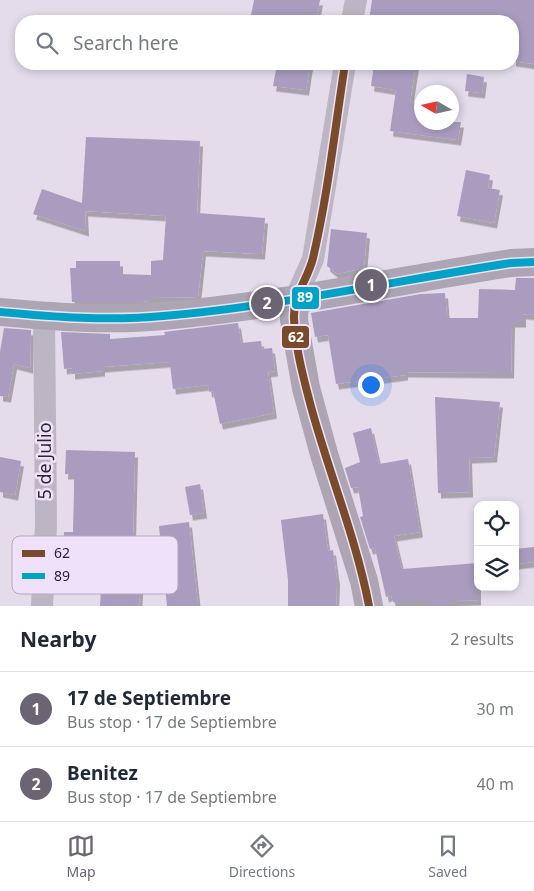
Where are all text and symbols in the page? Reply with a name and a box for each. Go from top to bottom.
search box [15,15,519,70]
icon: search [33,29,61,57]
text: Search here [73,30,179,56]
north arrow [414,85,459,130]
pin: 1 [355,266,387,304]
pin: 2 [251,284,283,322]
line badge: 89 [291,286,320,310]
text: 89 [297,287,313,306]
line badge: 62 [281,325,310,349]
text: 62 [288,327,304,346]
your location [358,372,384,398]
street label: 5 de Julio [32,422,56,500]
map controls [474,501,519,591]
button: locate [474,501,519,546]
legend [12,536,178,594]
text: 62 [54,543,70,562]
button: layers [474,546,519,591]
text: 89 [54,566,70,585]
text: Nearby [20,625,96,653]
text: 2 results [450,628,514,650]
text: 17 de Septiembre [67,685,231,711]
text: 1 [31,698,41,720]
text: 30 m [477,698,514,720]
text: Bus stop · 17 de Septiembre [67,711,277,733]
text: Benitez [67,760,138,786]
text: 2 [31,773,41,795]
text: 40 m [477,773,514,795]
text: Bus stop · 17 de Septiembre [67,786,277,808]
tab: Map [67,832,96,881]
tab: Directions [229,832,295,881]
tab: Saved [428,832,467,881]

